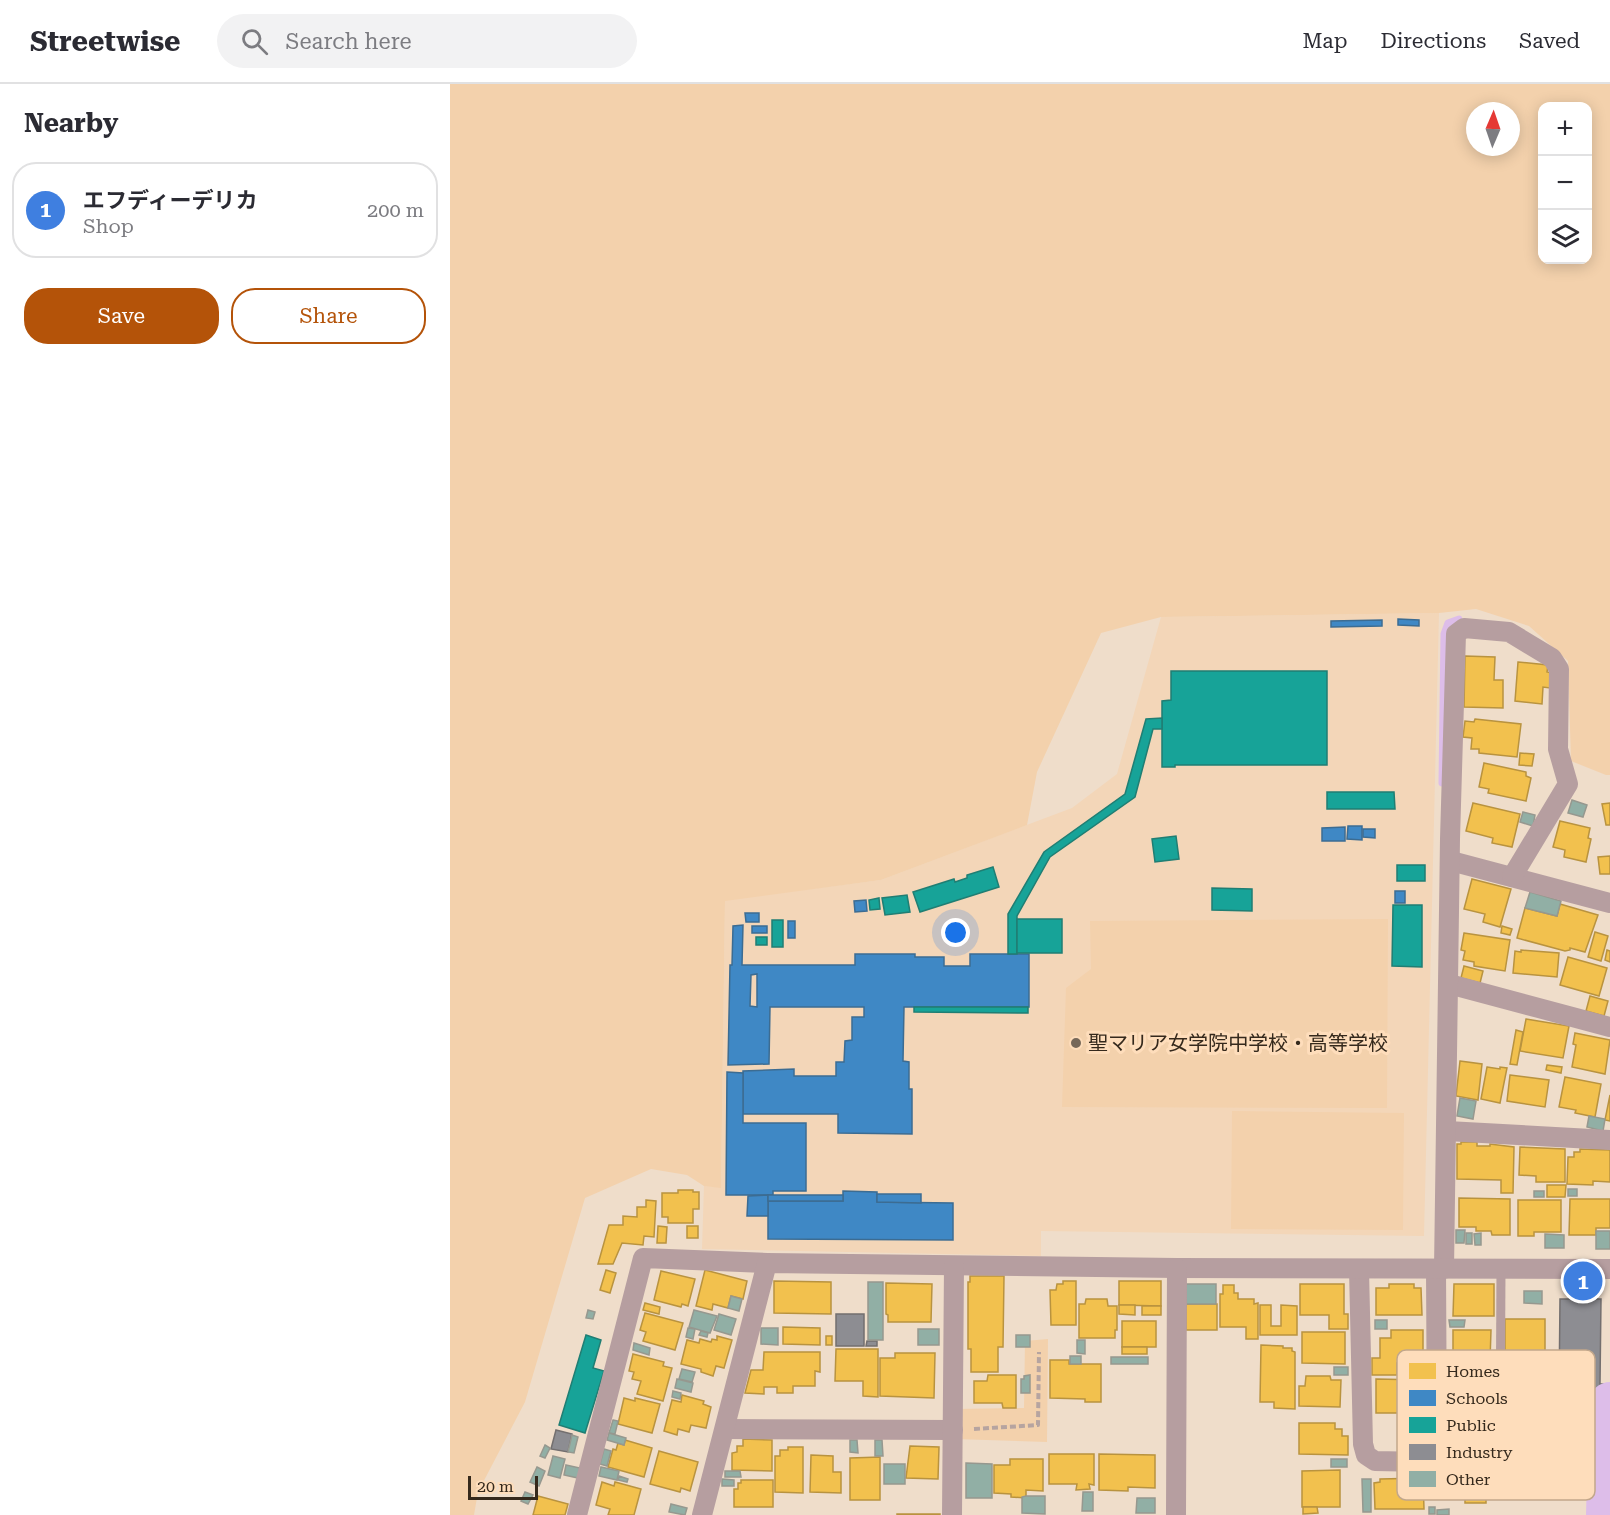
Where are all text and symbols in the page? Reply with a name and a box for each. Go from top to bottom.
search box [217,14,637,68]
text: Streetwise [30,25,181,58]
icon: search [238,25,271,58]
text: Search here [286,29,412,54]
text: Map [1303,29,1347,53]
text: Directions [1380,29,1486,53]
text: Saved [1519,29,1580,53]
north arrow [1466,102,1520,156]
map controls [1538,102,1592,264]
button: + [1538,102,1592,156]
text: Nearby [24,108,118,138]
button: − [1538,156,1592,210]
text: エフディーデリカ [83,188,257,213]
text: 1 [40,198,51,222]
text: 200 m [367,198,424,222]
button: layers [1538,210,1592,264]
text: Shop [83,214,134,238]
button: Save [24,288,219,344]
button: Share [231,288,426,344]
your location [941,918,970,947]
place label: 聖マリア女学院中学校・高等学校 [1088,1031,1388,1055]
marker: 聖マリア女学院中学校・高等学校 [1069,1036,1083,1050]
pin: 1 [1564,1258,1602,1304]
legend [1397,1350,1595,1500]
text: Homes [1446,1362,1500,1381]
text: Schools [1446,1389,1508,1408]
text: Public [1446,1416,1496,1435]
text: Industry [1446,1443,1513,1462]
text: Other [1446,1470,1491,1489]
scale bar [468,1473,538,1500]
text: 20 m [477,1477,514,1496]

